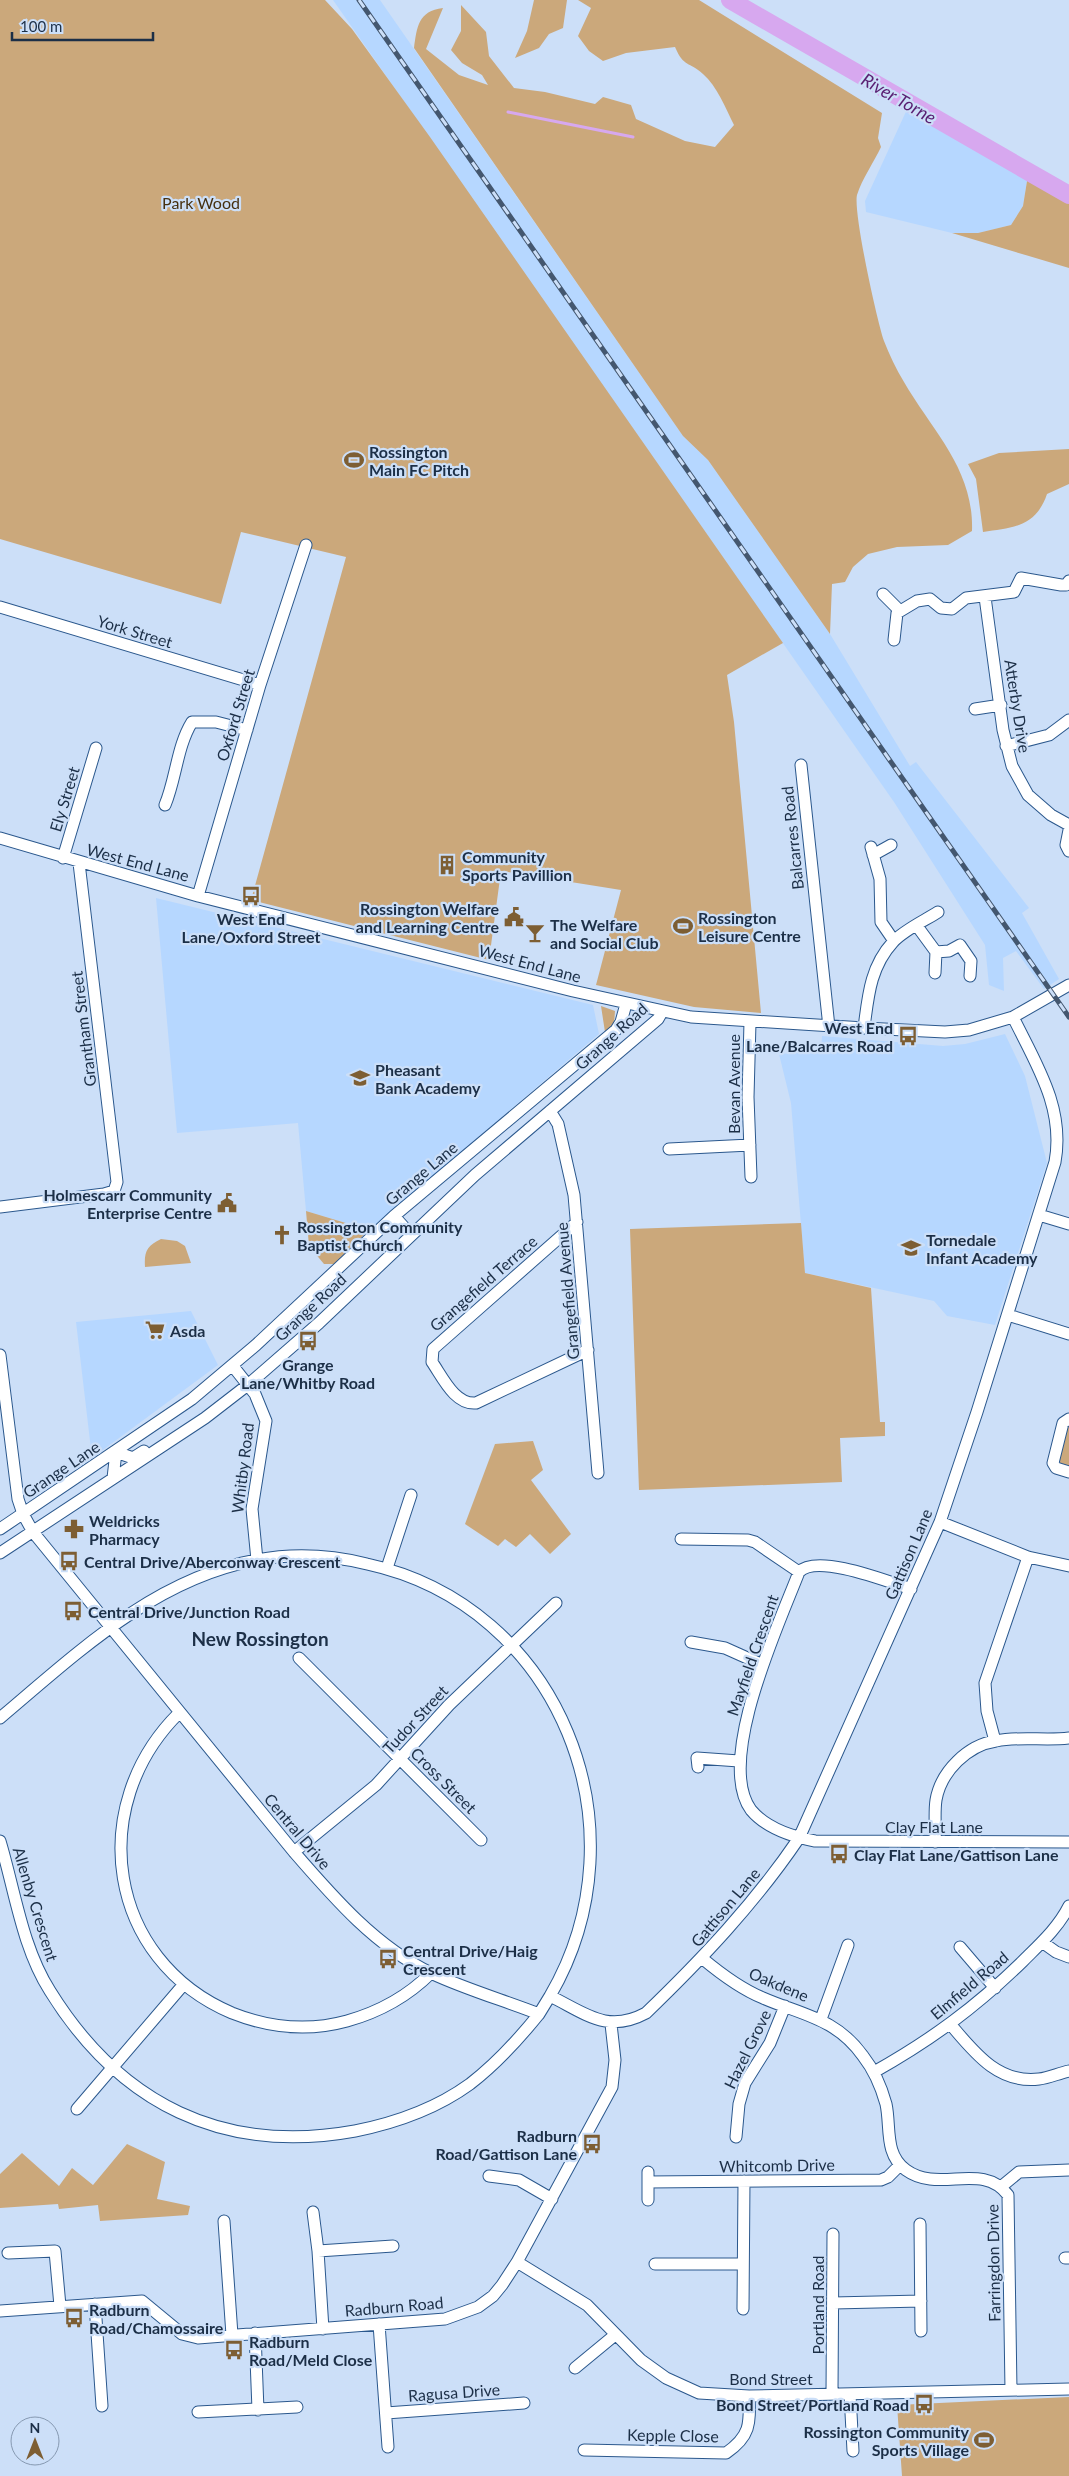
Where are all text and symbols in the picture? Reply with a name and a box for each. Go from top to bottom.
scale bar [12,10,154,42]
text: 100 m [20,17,62,35]
water label: River Torne [858,68,940,128]
park label: Park Wood [162,193,240,212]
place label: Rossington Main FC Pitch [369,442,469,479]
sports icon: Rossington Main FC Pitch [343,449,365,471]
street label: York Street [95,611,175,651]
street label: Atterby Drive [1001,658,1035,754]
street label: Oxford Street [212,666,258,764]
street label: Ely Street [45,764,83,834]
street label: Balcarres Road [777,785,807,891]
street label: West End Lane [85,839,191,885]
place label: Community Sports Pavillion [462,847,572,884]
building icon: Community Sports Pavillion [436,854,458,876]
bus stop icon: West End Lane/Oxford Street [240,885,262,907]
place label: Rossington Welfare and Learning Centre [356,899,499,936]
public building icon: Rossington Welfare and Learning Centre [503,906,525,928]
place label: Rossington Leisure Centre [698,908,801,945]
place label: West End Lane/Oxford Street [182,909,320,946]
place label: The Welfare and Social Club [550,915,658,952]
sports icon: Rossington Leisure Centre [672,915,694,937]
bar icon: The Welfare and Social Club [524,922,546,944]
street label: West End Lane [477,940,583,986]
street label: Grantham Street [66,970,99,1088]
street label: Grange Road [571,999,651,1073]
place label: West End Lane/Balcarres Road [746,1018,893,1055]
bus stop icon: West End Lane/Balcarres Road [897,1025,919,1047]
street label: Bevan Avenue [724,1034,743,1134]
place label: Pheasant Bank Academy [375,1060,481,1097]
school or university icon: Pheasant Bank Academy [349,1067,371,1089]
street label: Grange Lane [381,1137,461,1209]
place label: Holmescarr Community Enterprise Centre [44,1185,213,1222]
public building icon: Holmescarr Community Enterprise Centre [216,1192,238,1214]
place label: Rossington Community Baptist Church [297,1217,463,1254]
street label: Grangefield Avenue [552,1222,582,1360]
church icon: Rossington Community Baptist Church [271,1224,293,1246]
place label: Tornedale Infant Academy [926,1230,1038,1267]
street label: Grangefield Terrace [425,1231,541,1335]
school or university icon: Tornedale Infant Academy [900,1237,922,1259]
street label: Grange Road [270,1269,350,1345]
supermarket icon: Asda [144,1319,166,1341]
place label: Asda [169,1321,205,1340]
bus stop icon: Grange Lane/Whitby Road [297,1330,319,1352]
place label: Grange Lane/Whitby Road [241,1355,375,1392]
street label: Whitby Road [227,1422,257,1514]
street label: Grange Lane [19,1436,103,1502]
street label: Gattison Lane [880,1506,936,1602]
place label: Weldricks Pharmacy [89,1511,160,1548]
pharmacy icon: Weldricks Pharmacy [63,1518,85,1540]
bus stop icon: Central Drive/Aberconway Crescent [58,1550,80,1572]
place label: Central Drive/Aberconway Crescent [84,1552,341,1571]
street label: Mayfield Crescent [722,1592,782,1718]
bus stop icon: Central Drive/Junction Road [62,1600,84,1622]
place label: Central Drive/Junction Road [88,1602,290,1621]
district label: New Rossington [191,1627,329,1650]
street label: Tudor Street [379,1681,452,1757]
street label: Cross Street [407,1743,481,1817]
street label: Central Drive [261,1789,335,1873]
street label: Clay Flat Lane [885,1817,983,1836]
bus stop icon: Clay Flat Lane/Gattison Lane [828,1843,850,1865]
street label: Allenby Crescent [10,1845,62,1964]
place label: Clay Flat Lane/Gattison Lane [854,1845,1059,1864]
street label: Gattison Lane [687,1864,763,1950]
place label: Central Drive/Haig Crescent [403,1941,538,1978]
street label: Elmfield Road [926,1947,1012,2023]
bus stop icon: Central Drive/Haig Crescent [377,1948,399,1970]
street label: Oakdene [746,1963,812,2005]
street label: Hazel Grove [720,2006,774,2092]
place label: Radburn Road/Gattison Lane [435,2126,577,2163]
bus stop icon: Radburn Road/Gattison Lane [581,2133,603,2155]
street label: Whitcomb Drive [719,2154,835,2176]
street label: Farringdon Drive [982,2204,1004,2322]
street label: Portland Road [808,2255,827,2355]
street label: Radburn Road [344,2292,444,2320]
place label: Radburn Road/Chamossaire [89,2300,224,2337]
bus stop icon: Radburn Road/Chamossaire [63,2307,85,2329]
place label: Radburn Road/Meld Close [249,2332,373,2369]
bus stop icon: Radburn Road/Meld Close [223,2339,245,2361]
street label: Bond Street [729,2369,813,2388]
street label: Ragusa Drive [407,2379,501,2405]
bus stop icon: Bond Street/Portland Road [913,2393,935,2415]
place label: Bond Street/Portland Road [716,2395,909,2414]
north arrow [10,2416,60,2466]
text: N [30,2419,40,2436]
place label: Rossington Community Sports Village [804,2422,970,2459]
street label: Kepple Close [627,2425,719,2445]
sports icon: Rossington Community Sports Village [973,2429,995,2451]

